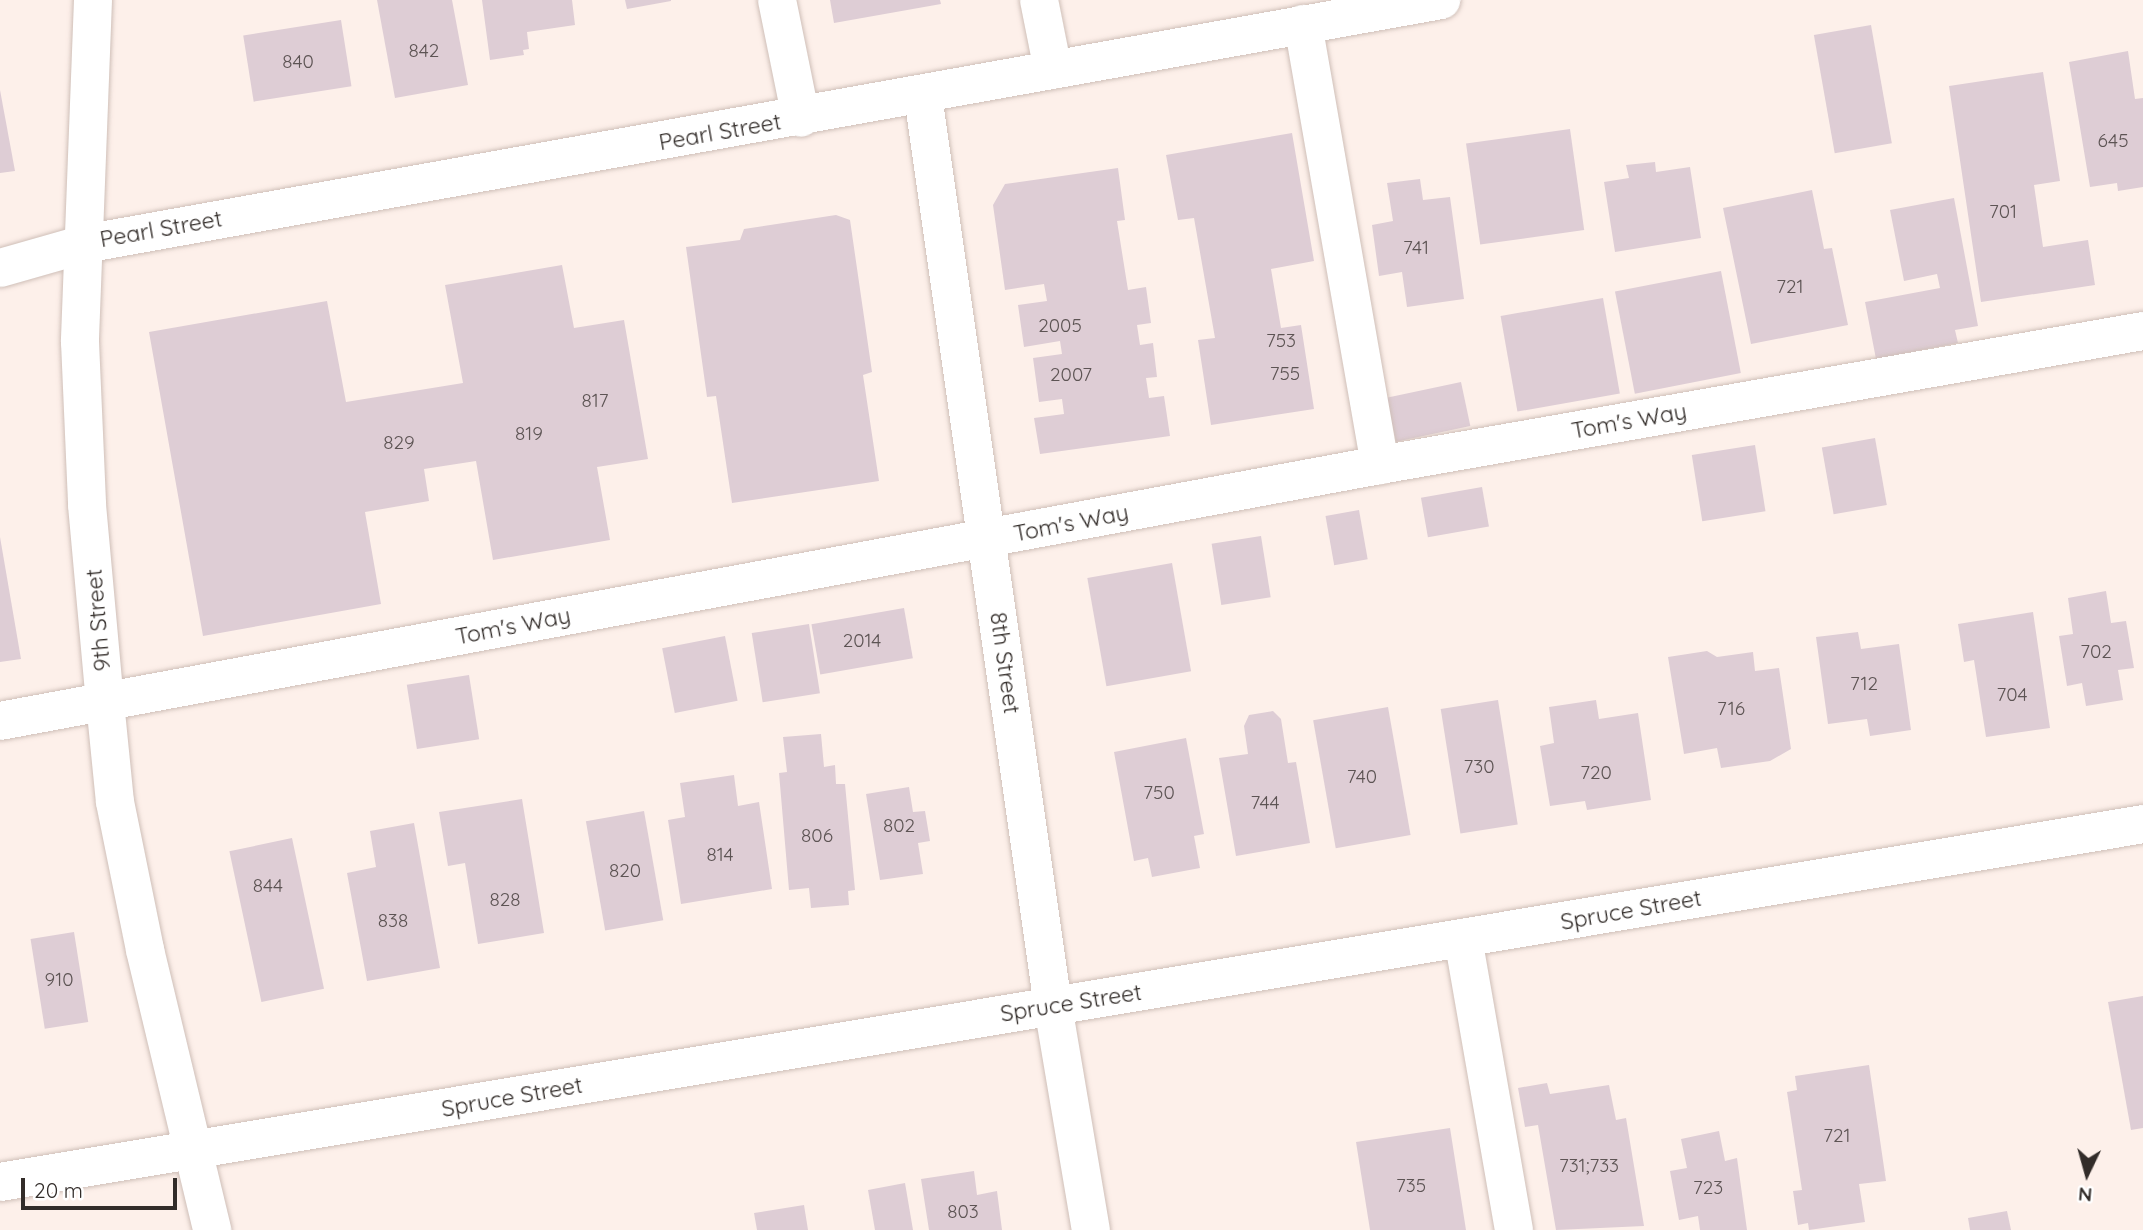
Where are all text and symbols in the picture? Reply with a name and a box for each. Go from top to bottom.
house number: 842 [409,40,439,62]
house number: 840 [282,51,314,73]
street label: Pearl Street [657,108,783,156]
house number: 645 [2097,130,2129,152]
house number: 701 [1989,201,2017,223]
street label: Pearl Street [98,205,224,253]
house number: 741 [1403,237,1429,259]
house number: 721 [1776,276,1804,298]
house number: 2005 [1038,315,1082,337]
house number: 753 [1266,330,1296,352]
house number: 755 [1270,363,1300,385]
house number: 2007 [1050,364,1092,386]
house number: 817 [581,390,609,412]
street label: Tom's Way [1569,397,1689,445]
house number: 819 [515,423,543,445]
house number: 829 [383,432,415,454]
street label: Tom's Way [1011,498,1131,548]
street label: 9th Street [80,568,116,672]
street label: Tom's Way [453,601,573,651]
street label: 8th Street [984,610,1026,716]
house number: 2014 [843,630,881,652]
house number: 702 [2080,641,2112,663]
house number: 712 [1850,673,1878,695]
house number: 704 [1996,684,2028,706]
house number: 716 [1717,698,1745,720]
house number: 730 [1463,756,1495,778]
house number: 720 [1580,762,1612,784]
house number: 740 [1347,766,1377,788]
house number: 750 [1143,782,1175,804]
house number: 744 [1250,792,1280,814]
house number: 802 [883,815,915,837]
house number: 806 [801,825,833,847]
house number: 814 [706,844,734,866]
house number: 820 [609,860,641,882]
house number: 844 [253,875,283,897]
street label: Spruce Street [1558,884,1704,936]
house number: 828 [489,889,521,911]
house number: 838 [378,910,408,932]
house number: 910 [44,969,74,991]
street label: Spruce Street [998,978,1144,1028]
street label: Spruce Street [439,1071,585,1123]
house number: 721 [1823,1125,1851,1147]
north arrow [2052,1139,2122,1209]
house number: 731;733 [1559,1155,1619,1177]
scale bar [24,1164,180,1208]
house number: 735 [1396,1175,1426,1197]
text: 20 m [34,1177,83,1203]
house number: 723 [1693,1177,1723,1199]
text: N [2077,1182,2093,1207]
house number: 803 [947,1201,979,1223]

